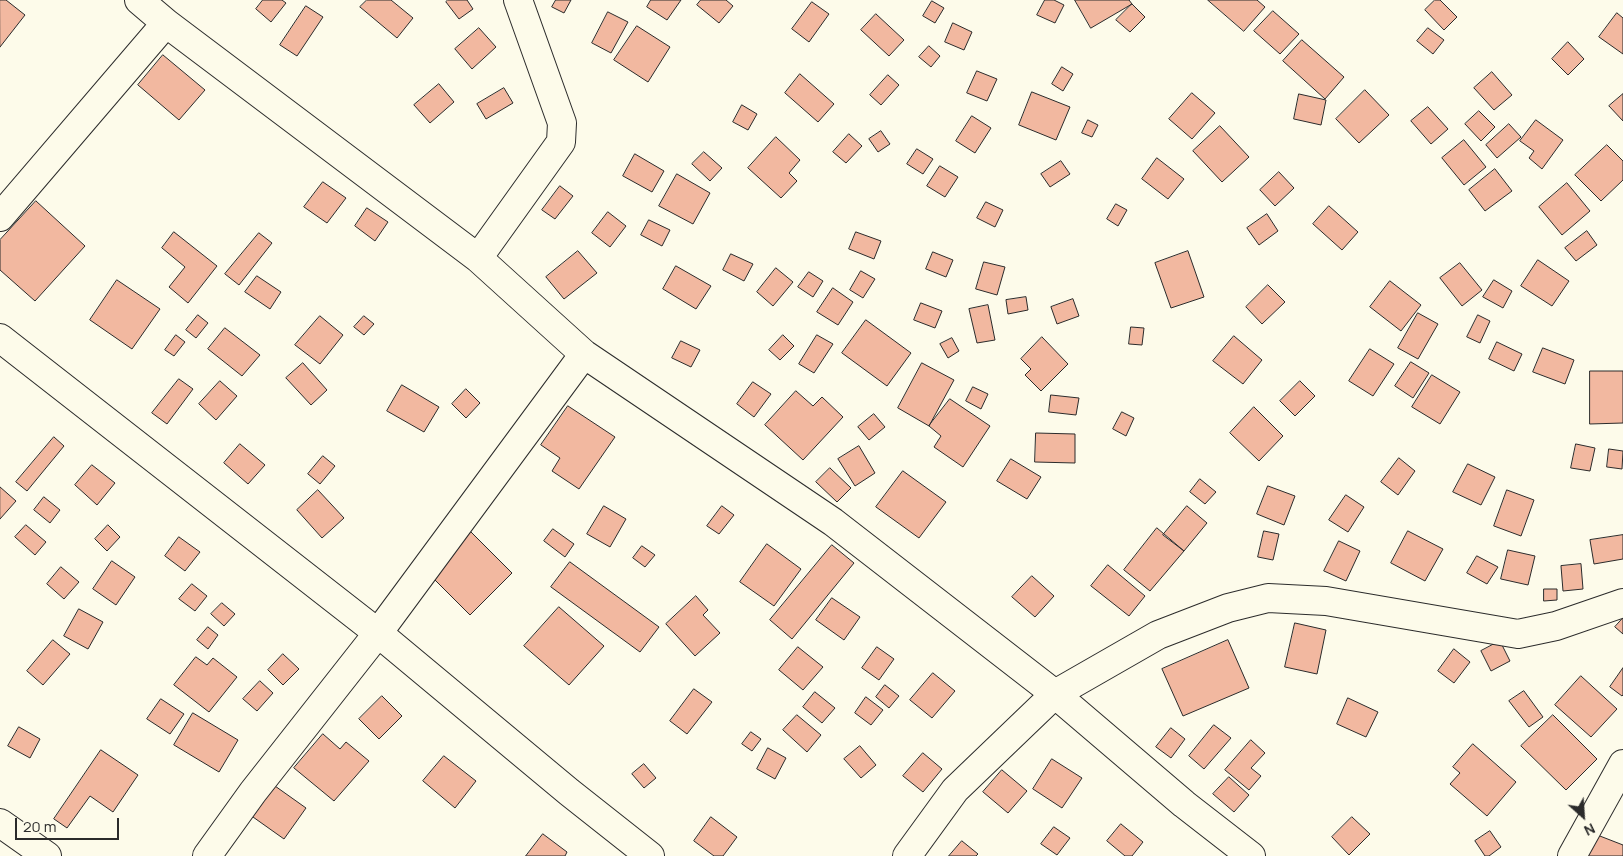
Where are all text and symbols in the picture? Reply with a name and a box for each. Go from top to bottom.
north arrow [1558,791,1608,841]
scale bar [18,808,121,840]
text: 20 m [23,816,56,837]
text: N [1581,819,1598,841]

